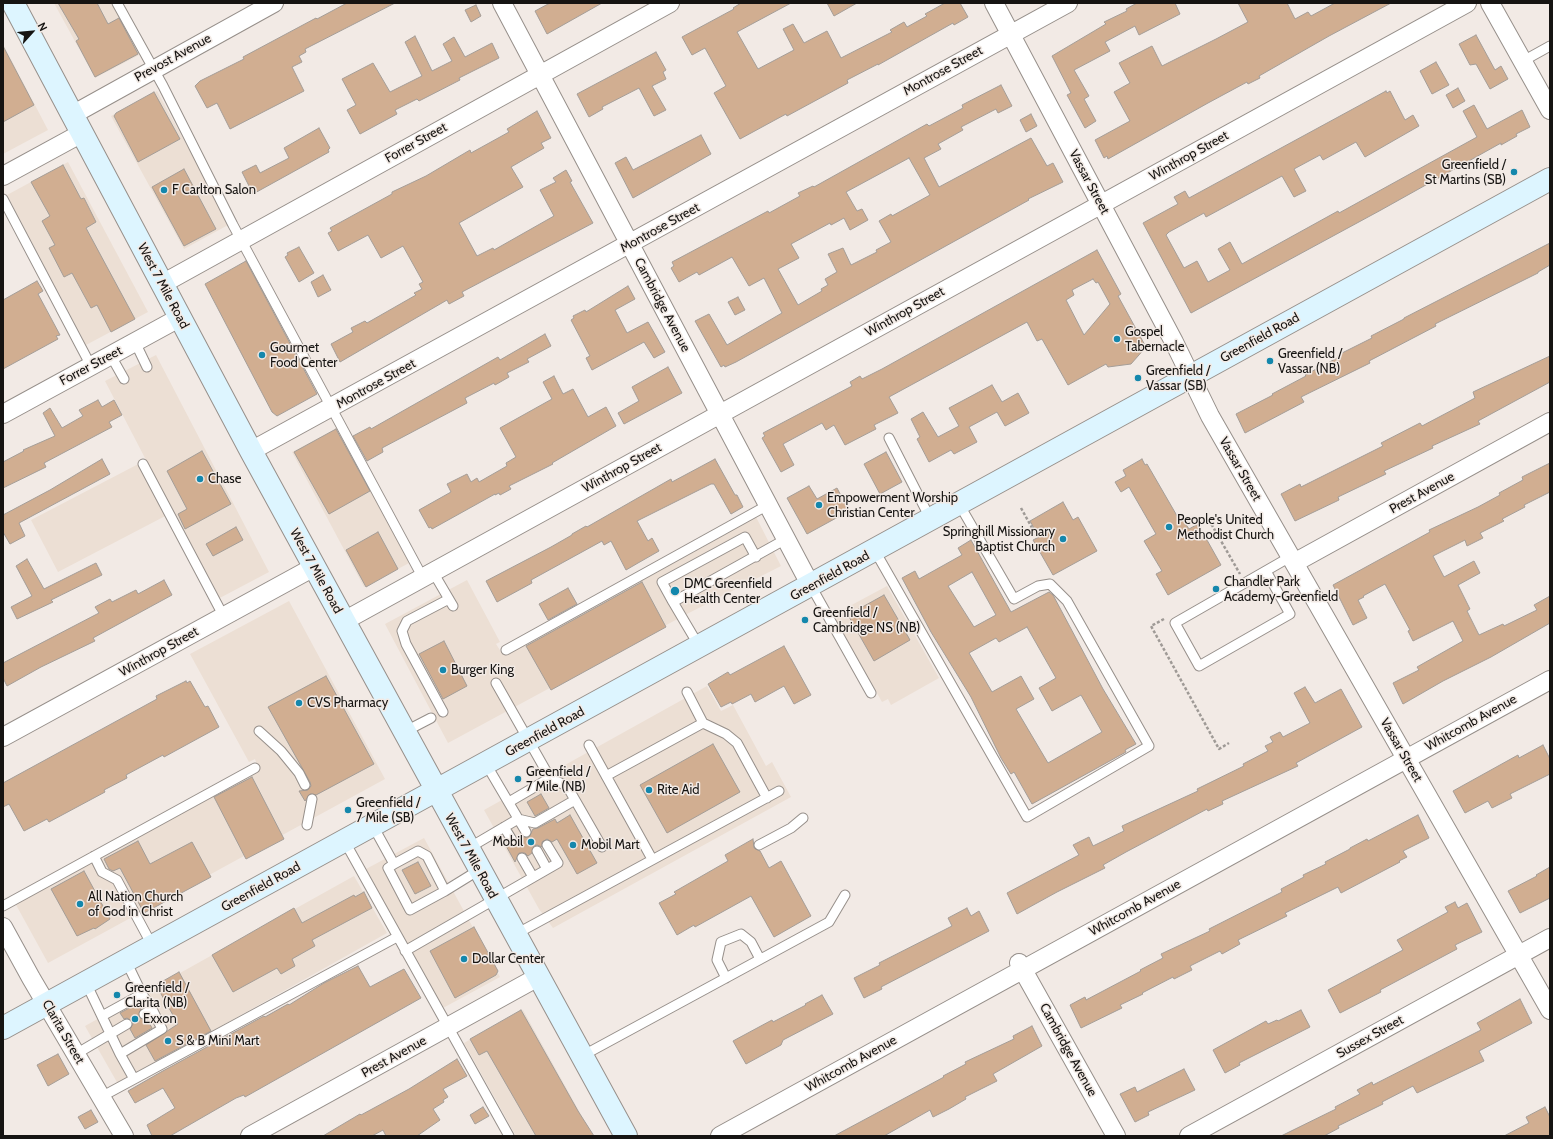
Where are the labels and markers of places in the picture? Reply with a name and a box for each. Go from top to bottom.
place label: Greenfield / St Martins (SB) [1425,157,1506,188]
marker: Greenfield / St Martins (SB) [1509,167,1519,177]
place label: F Carlton Salon [172,182,256,198]
marker: F Carlton Salon [159,185,169,195]
place label: Gospel Tabernacle [1125,324,1184,355]
marker: Gospel Tabernacle [1112,334,1122,344]
place label: Gourmet Food Center [270,340,337,371]
place label: Greenfield / Vassar (NB) [1278,346,1342,377]
marker: Gourmet Food Center [257,350,267,360]
marker: Greenfield / Vassar (NB) [1265,356,1275,366]
place label: Greenfield / Vassar (SB) [1146,363,1210,394]
marker: Greenfield / Vassar (SB) [1133,373,1143,383]
place label: Chase [208,471,241,487]
marker: Chase [195,474,205,484]
place label: Empowerment Worship Christian Center [827,490,958,521]
marker: Empowerment Worship Christian Center [814,500,824,510]
place label: People's United Methodist Church [1177,512,1274,543]
marker: People's United Methodist Church [1164,522,1174,532]
place label: Springhill Missionary Baptist Church [943,524,1055,555]
marker: Springhill Missionary Baptist Church [1058,534,1068,544]
place label: Chandler Park Academy-Greenfield [1224,574,1338,605]
place label: DMC Greenfield Health Center [684,576,772,607]
marker: Chandler Park Academy-Greenfield [1211,584,1221,594]
marker: DMC Greenfield Health Center [669,585,681,597]
place label: Greenfield / Cambridge NS (NB) [813,605,920,636]
marker: Greenfield / Cambridge NS (NB) [800,615,810,625]
place label: Burger King [451,662,514,678]
marker: Burger King [438,665,448,675]
place label: CVS Pharmacy [307,695,388,711]
marker: CVS Pharmacy [294,698,304,708]
place label: Greenfield / 7 Mile (NB) [526,764,590,795]
marker: Greenfield / 7 Mile (NB) [513,774,523,784]
place label: Rite Aid [657,782,699,798]
marker: Rite Aid [644,785,654,795]
place label: Greenfield / 7 Mile (SB) [356,795,420,826]
marker: Greenfield / 7 Mile (SB) [343,805,353,815]
place label: Mobil [492,834,523,850]
marker: Mobil [526,837,536,847]
place label: Mobil Mart [581,837,640,853]
marker: Mobil Mart [568,840,578,850]
place label: All Nation Church of God in Christ [88,889,183,920]
marker: All Nation Church of God in Christ [75,899,85,909]
place label: Dollar Center [472,951,545,967]
marker: Dollar Center [459,954,469,964]
place label: Greenfield / Clarita (NB) [125,980,189,1011]
marker: Greenfield / Clarita (NB) [112,990,122,1000]
place label: Exxon [143,1011,177,1027]
marker: Exxon [130,1014,140,1024]
place label: S & B Mini Mart [176,1033,259,1049]
marker: S & B Mini Mart [163,1036,173,1046]

